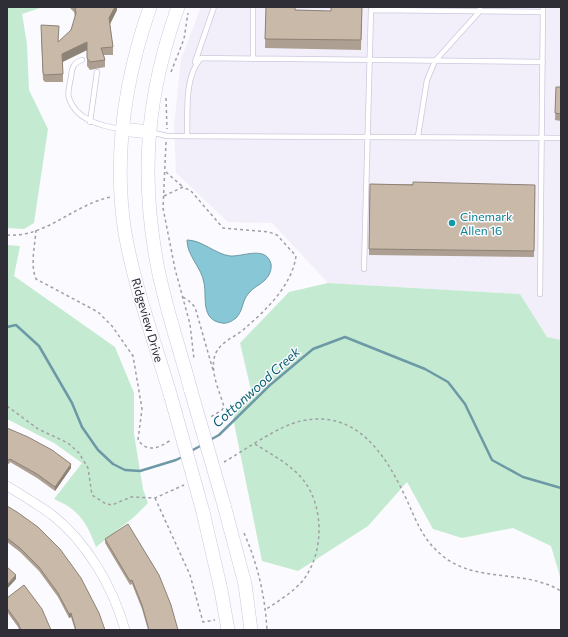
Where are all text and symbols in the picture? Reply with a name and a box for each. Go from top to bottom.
place label: Cinemark Allen 16 [460,209,513,237]
marker: Cinemark Allen 16 [447,218,457,228]
street label: Ridgeview Drive [129,276,167,364]
water label: Cottonwood Creek [209,343,304,431]

